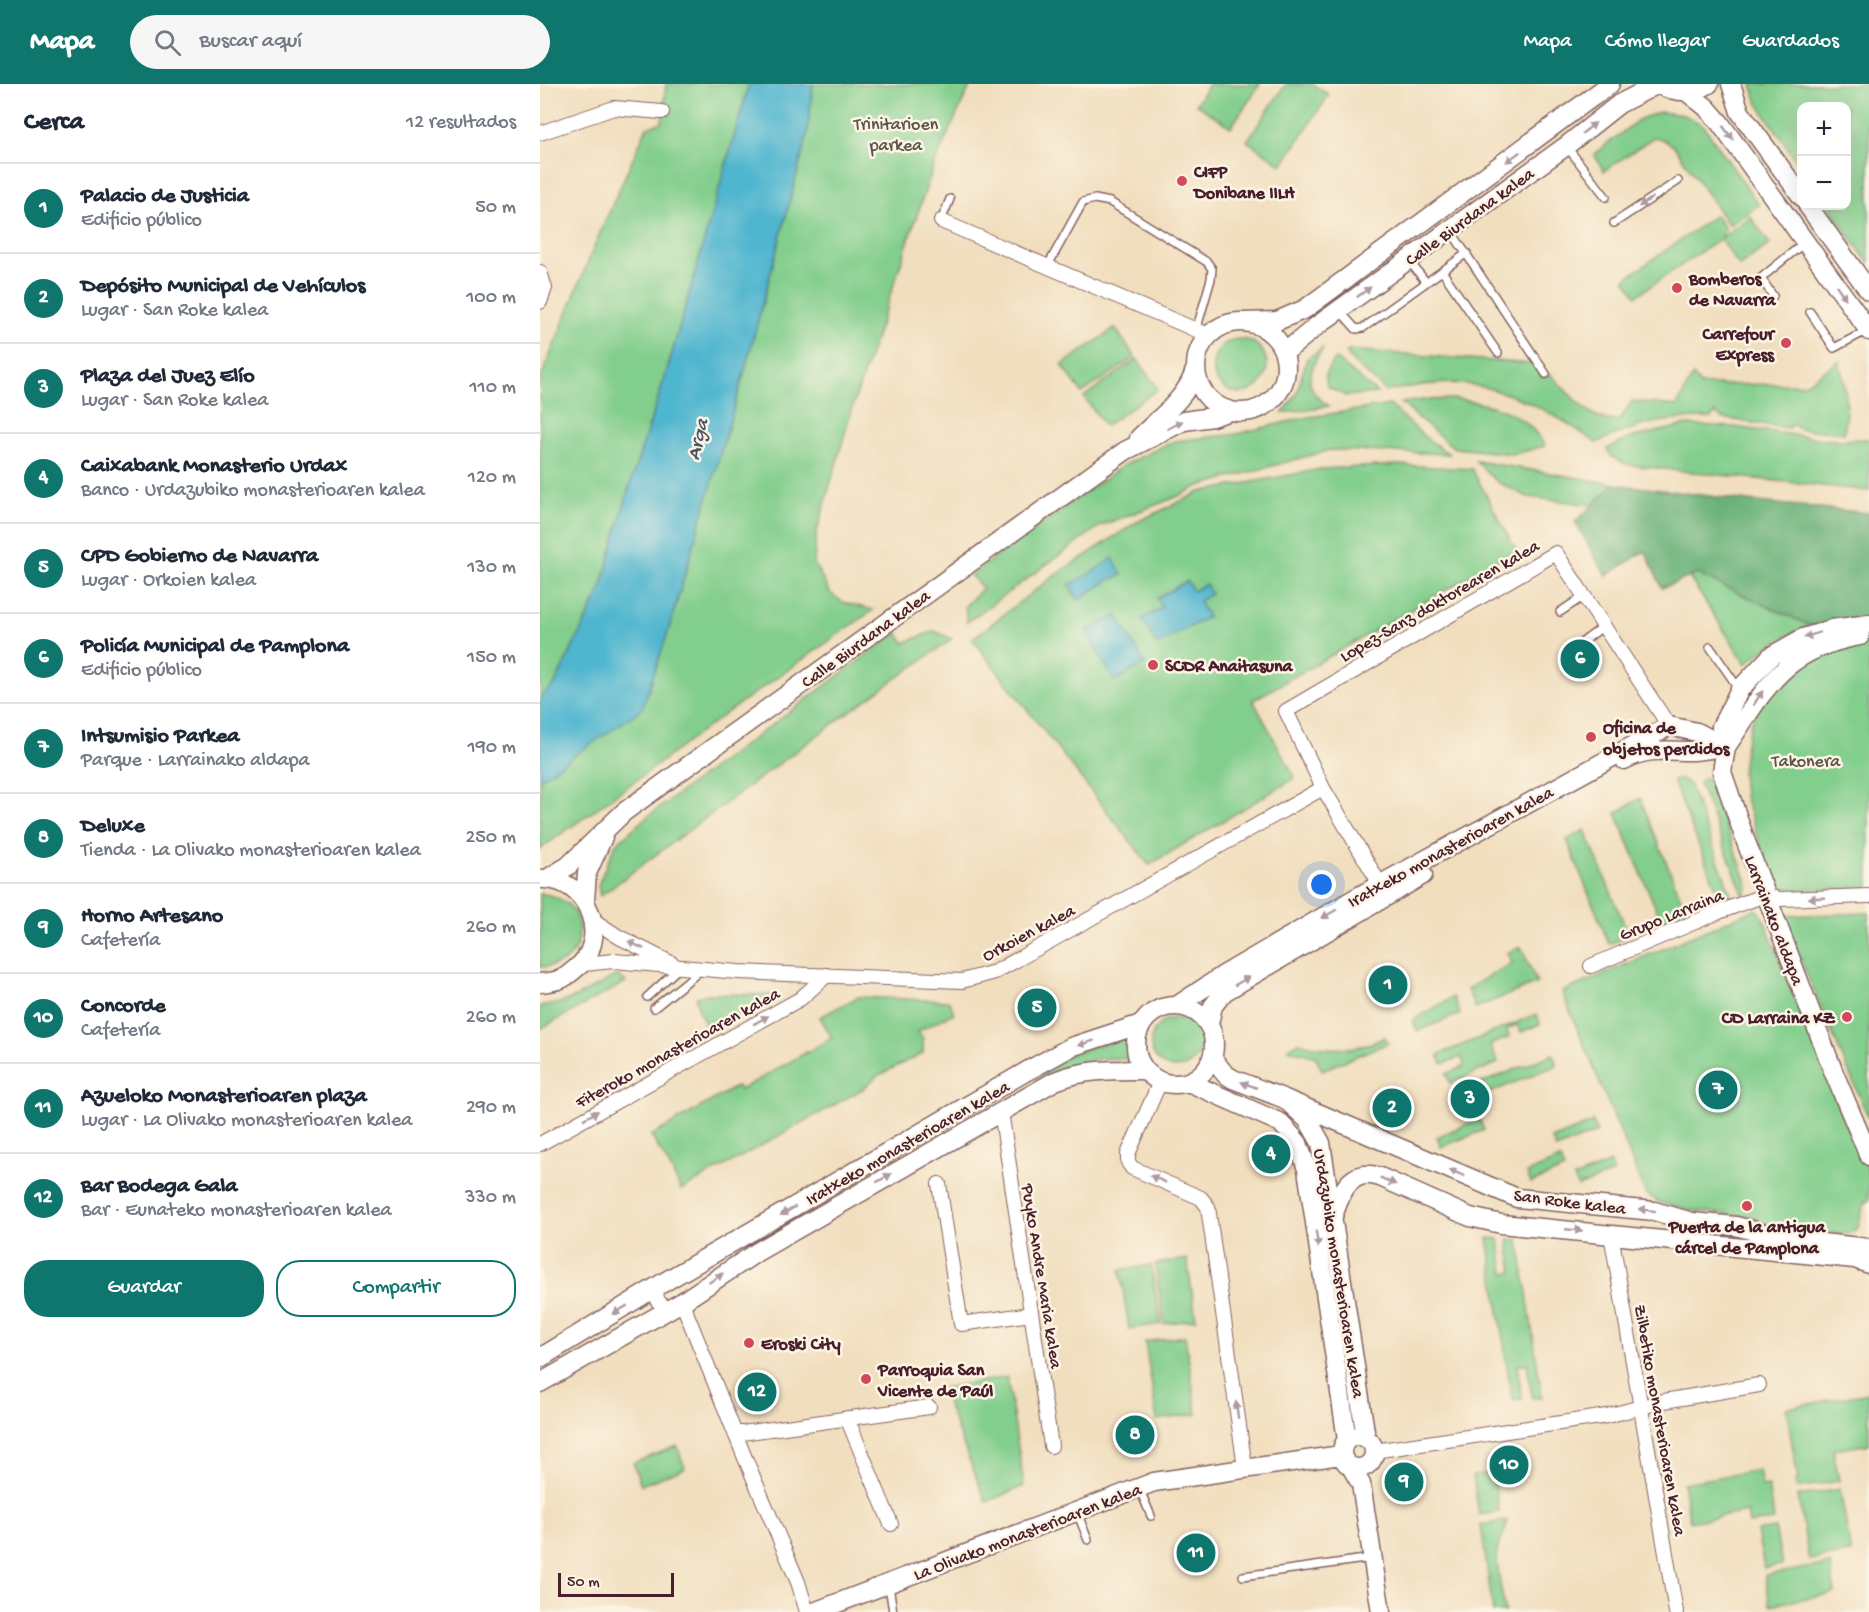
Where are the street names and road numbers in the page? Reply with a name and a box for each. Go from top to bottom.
street label: Calle Biurdana kalea [1402,164,1540,272]
street label: Lopez-Sanz doktorearen kalea [1337,536,1545,668]
street label: Calle Biurdana kalea [798,586,936,694]
street label: Iratxeko monasterioaren kalea [1345,782,1559,914]
street label: Larrainako aldapa [1738,853,1807,989]
street label: Grupo Larraina [1617,886,1728,947]
street label: Orkoien kalea [979,901,1080,967]
street label: Fiteroko monasterioaren kalea [571,984,785,1115]
street label: Iratxeko monasterioaren kalea [803,1077,1015,1211]
street label: Urdazubiko monasterioaren kalea [1307,1147,1368,1400]
street label: Puyko Andre Maria kalea [1015,1182,1066,1371]
street label: San Roke kalea [1512,1186,1628,1221]
street label: Zilbetiko monasterioaren kalea [1628,1303,1689,1539]
street label: La Olivako monasterioaren kalea [911,1480,1146,1587]

